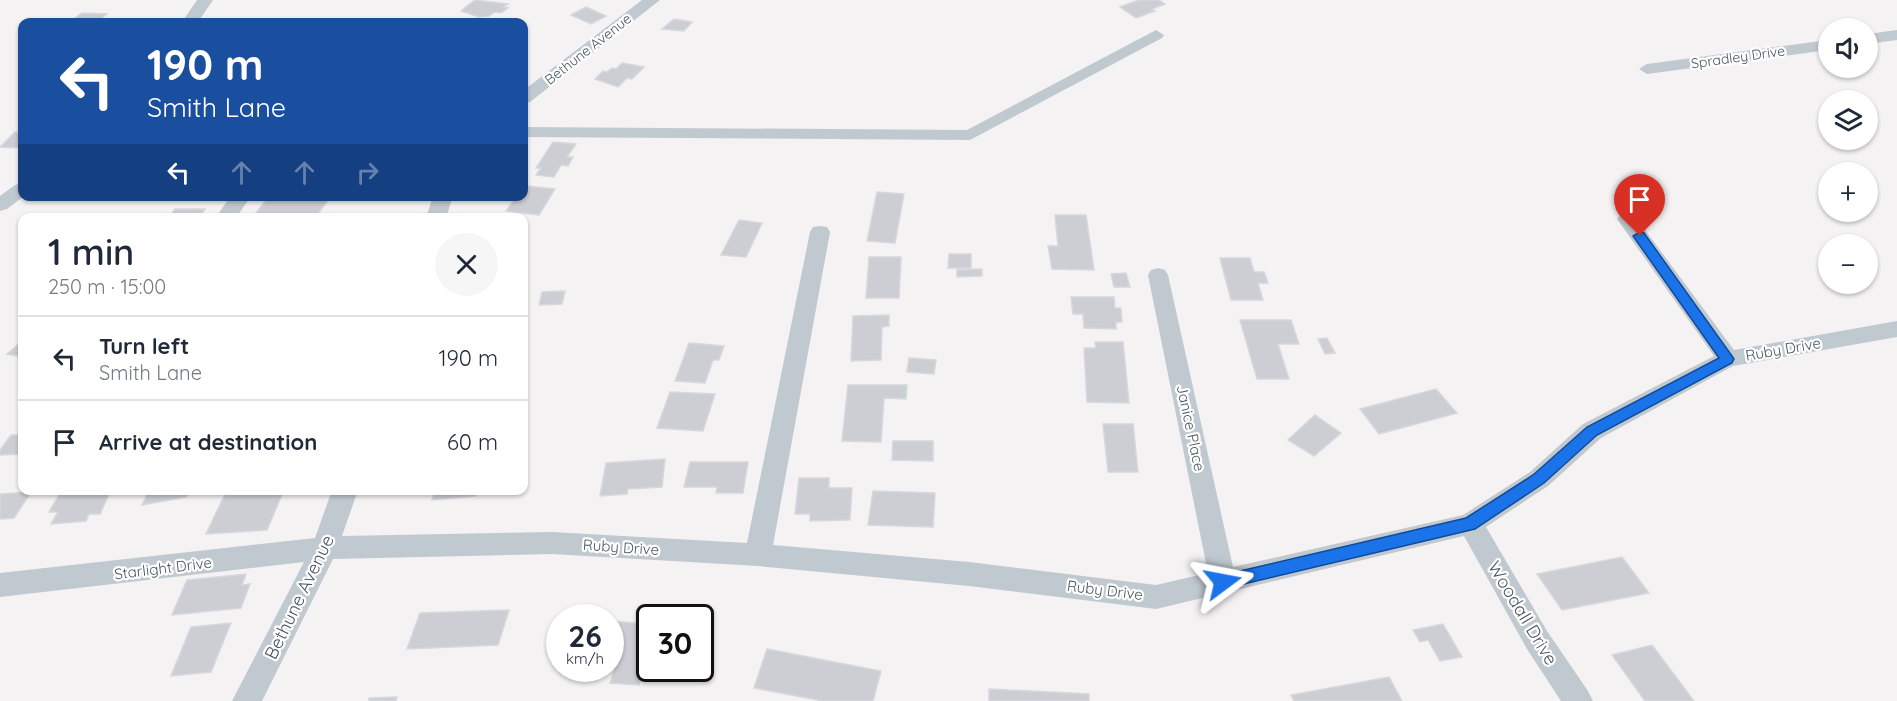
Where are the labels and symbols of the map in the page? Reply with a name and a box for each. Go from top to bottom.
street label: Bethune Avenue [541,9,635,89]
street label: Spradley Drive [1690,41,1786,73]
pin [1614,174,1665,236]
street label: Ruby Drive [1744,333,1822,365]
street label: Janice Place [1173,383,1209,473]
street label: Bethune Avenue [259,531,339,663]
street label: Ruby Drive [582,535,660,559]
position arrow [1191,550,1255,614]
street label: Starlight Drive [113,553,213,583]
street label: Woodall Drive [1483,557,1563,669]
street label: Ruby Drive [1066,576,1144,604]
speed limit sign: 30 [636,604,714,682]

